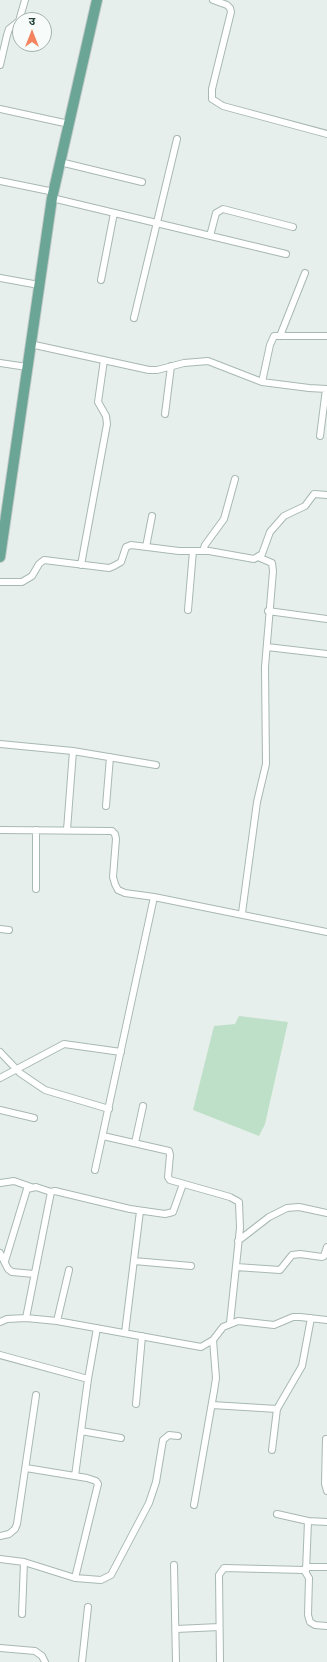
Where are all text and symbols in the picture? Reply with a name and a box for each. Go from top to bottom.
north arrow [12,12,52,52]
text: उ [29,14,35,28]

